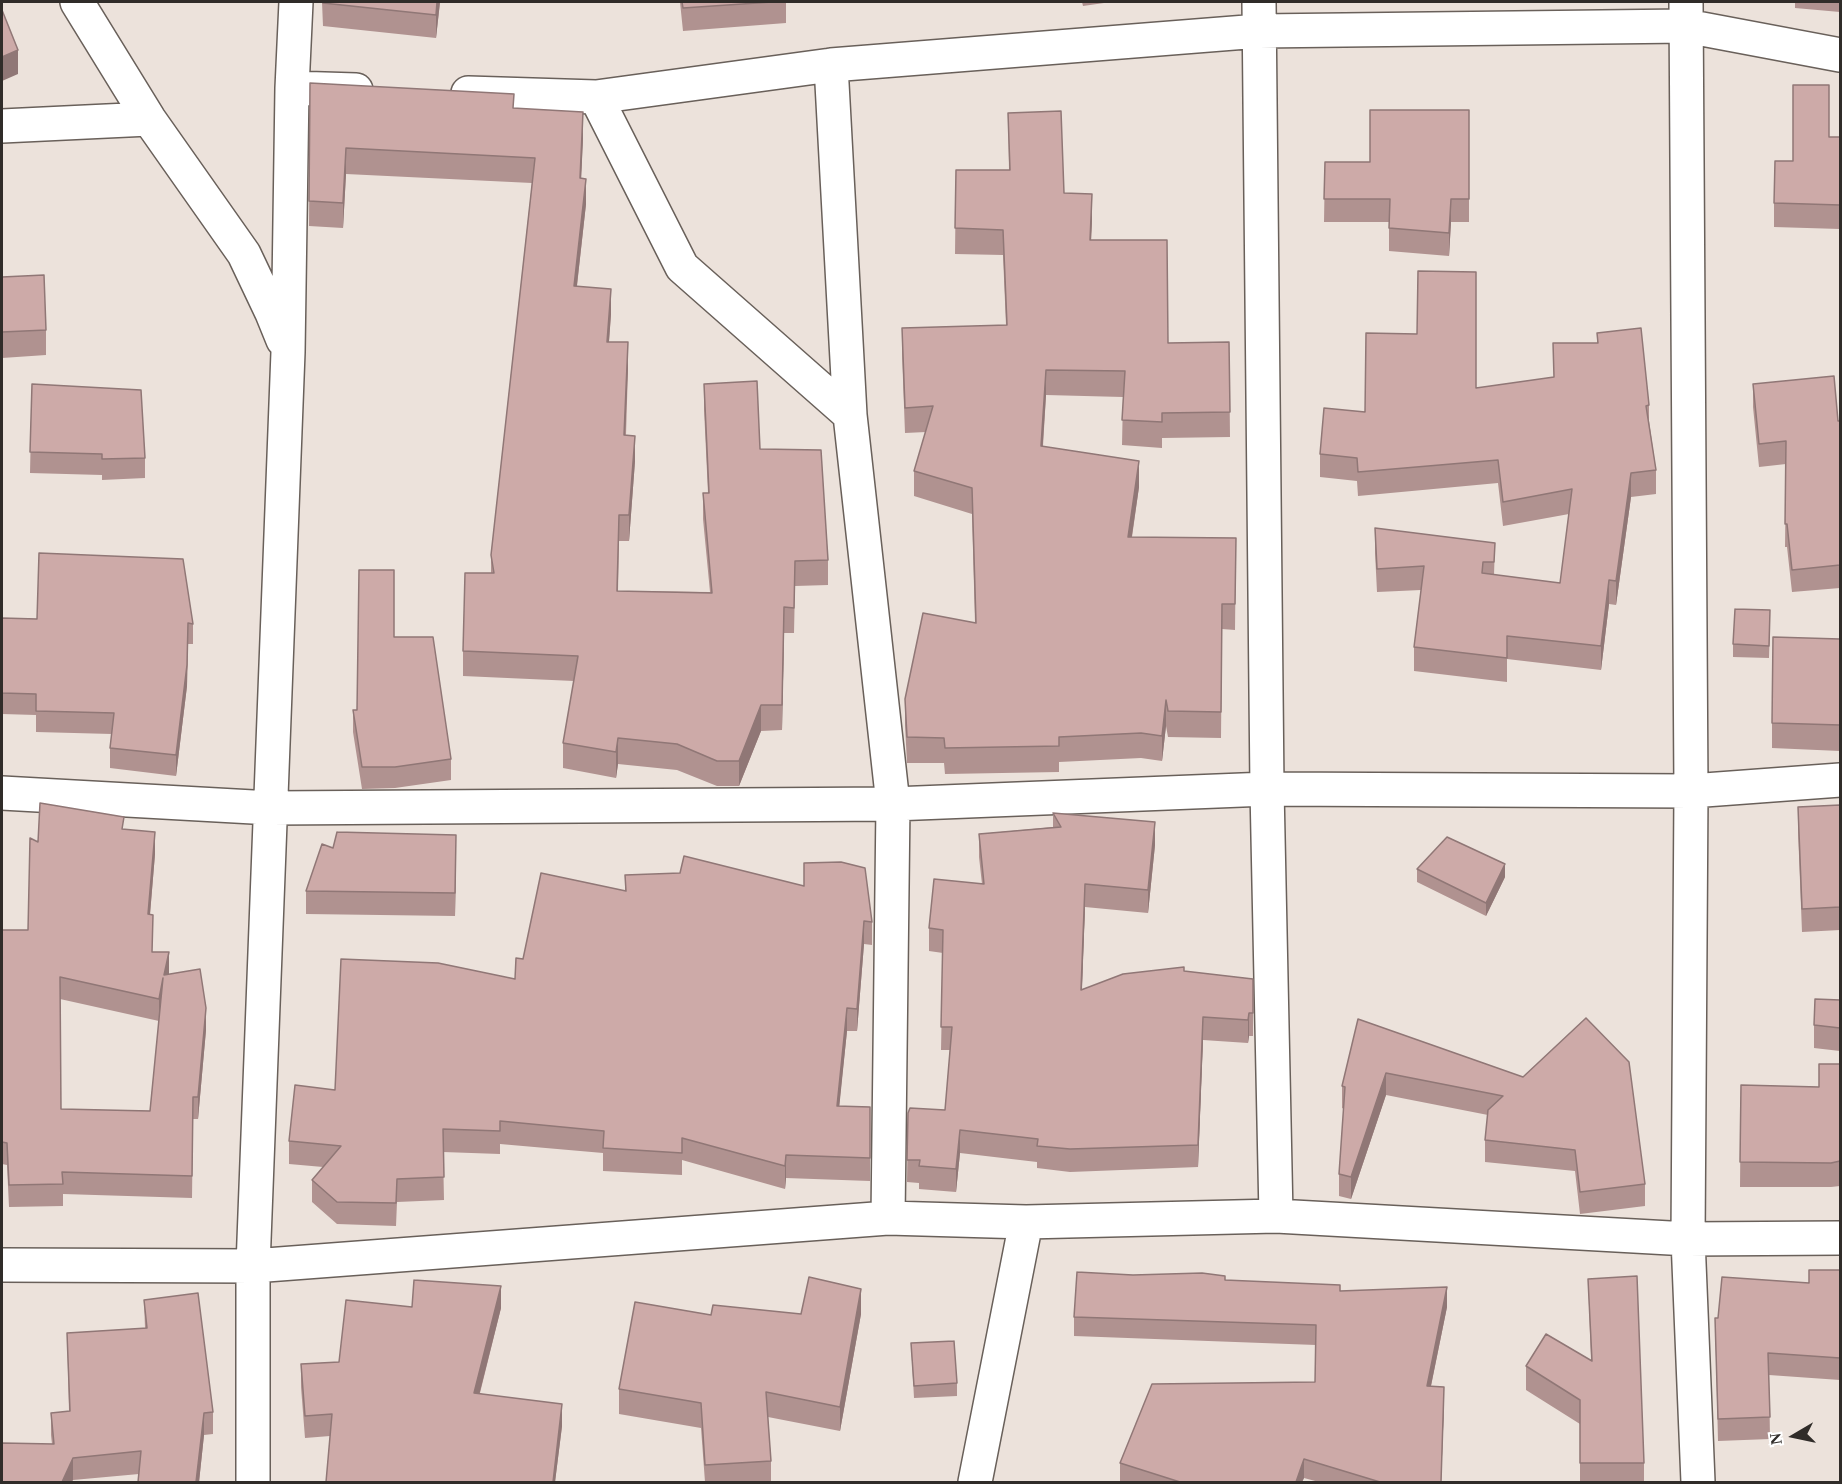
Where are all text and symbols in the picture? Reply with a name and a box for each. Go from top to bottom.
north arrow [1764,1406,1824,1466]
text: N [1766,1432,1785,1446]

